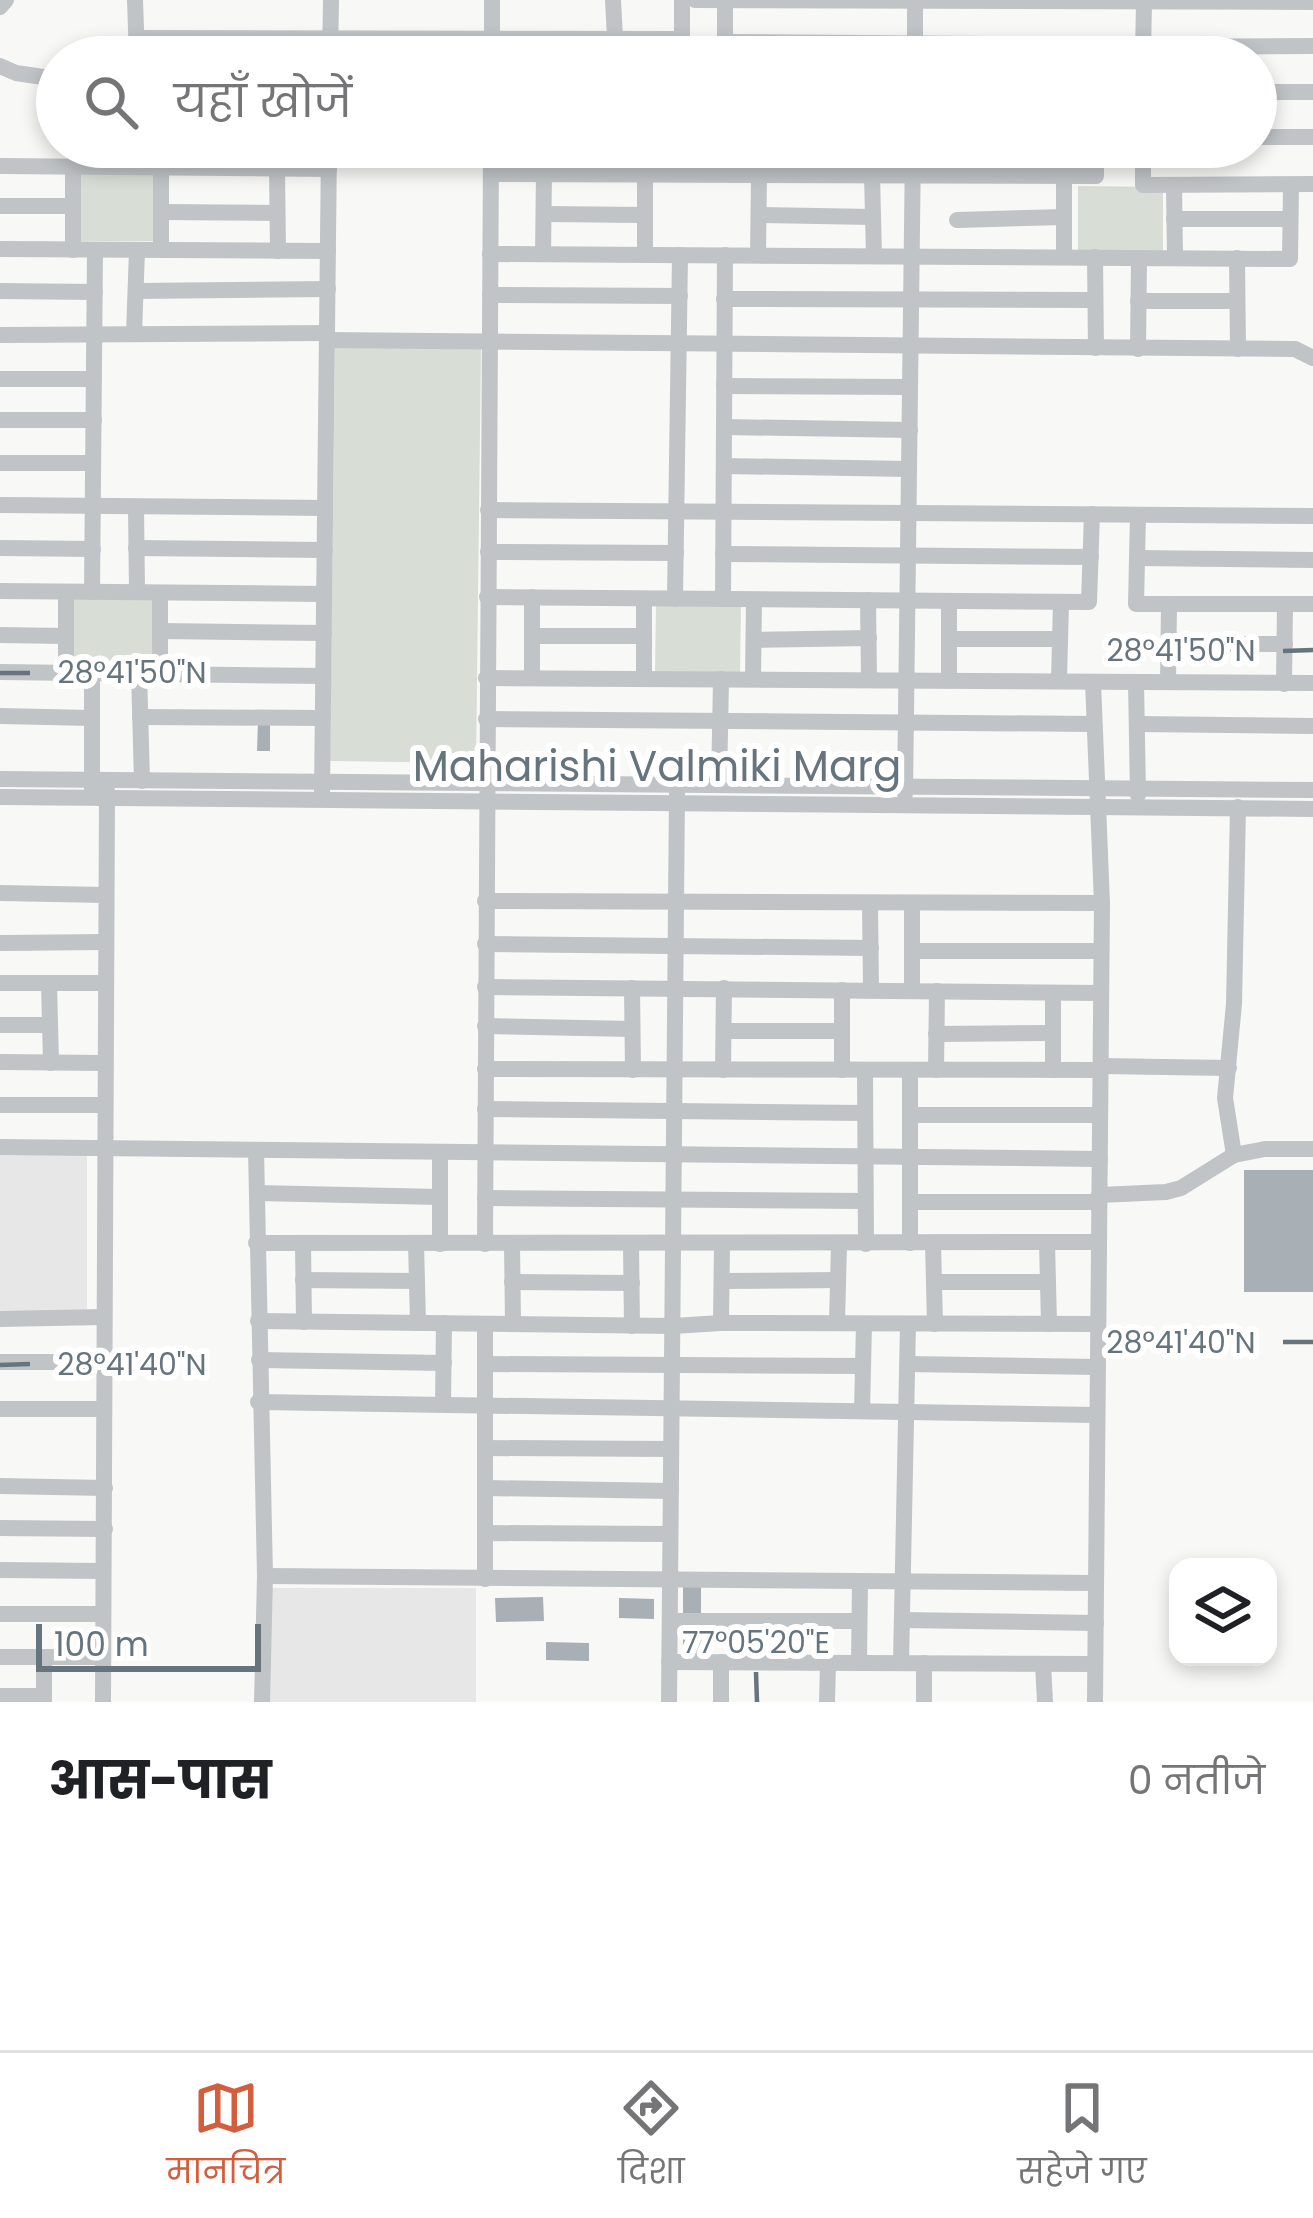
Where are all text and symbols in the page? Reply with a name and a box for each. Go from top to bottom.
search box [36,36,1277,168]
icon: search [78,69,144,135]
text: यहाँ खोजें [174,70,352,133]
text: 28°41'50"N [1106,629,1256,672]
text: 28°41'50"N [57,651,207,694]
street label: Maharishi Valmiki Marg [413,737,901,796]
text: 28°41'40"N [1106,1321,1256,1364]
text: 28°41'40"N [57,1343,207,1386]
map controls [1169,1558,1277,1666]
button: layers [1169,1558,1277,1666]
scale bar [36,1618,261,1671]
text: 100 m [54,1621,149,1668]
text: 77°05'20"E [682,1621,830,1664]
text: आस-पास [48,1744,272,1816]
text: 0 नतीजे [1128,1753,1265,1808]
tab: मानचित्र [167,2075,285,2197]
tab: दिशा [618,2075,684,2197]
tab: सहेजे गए [1017,2075,1146,2197]

